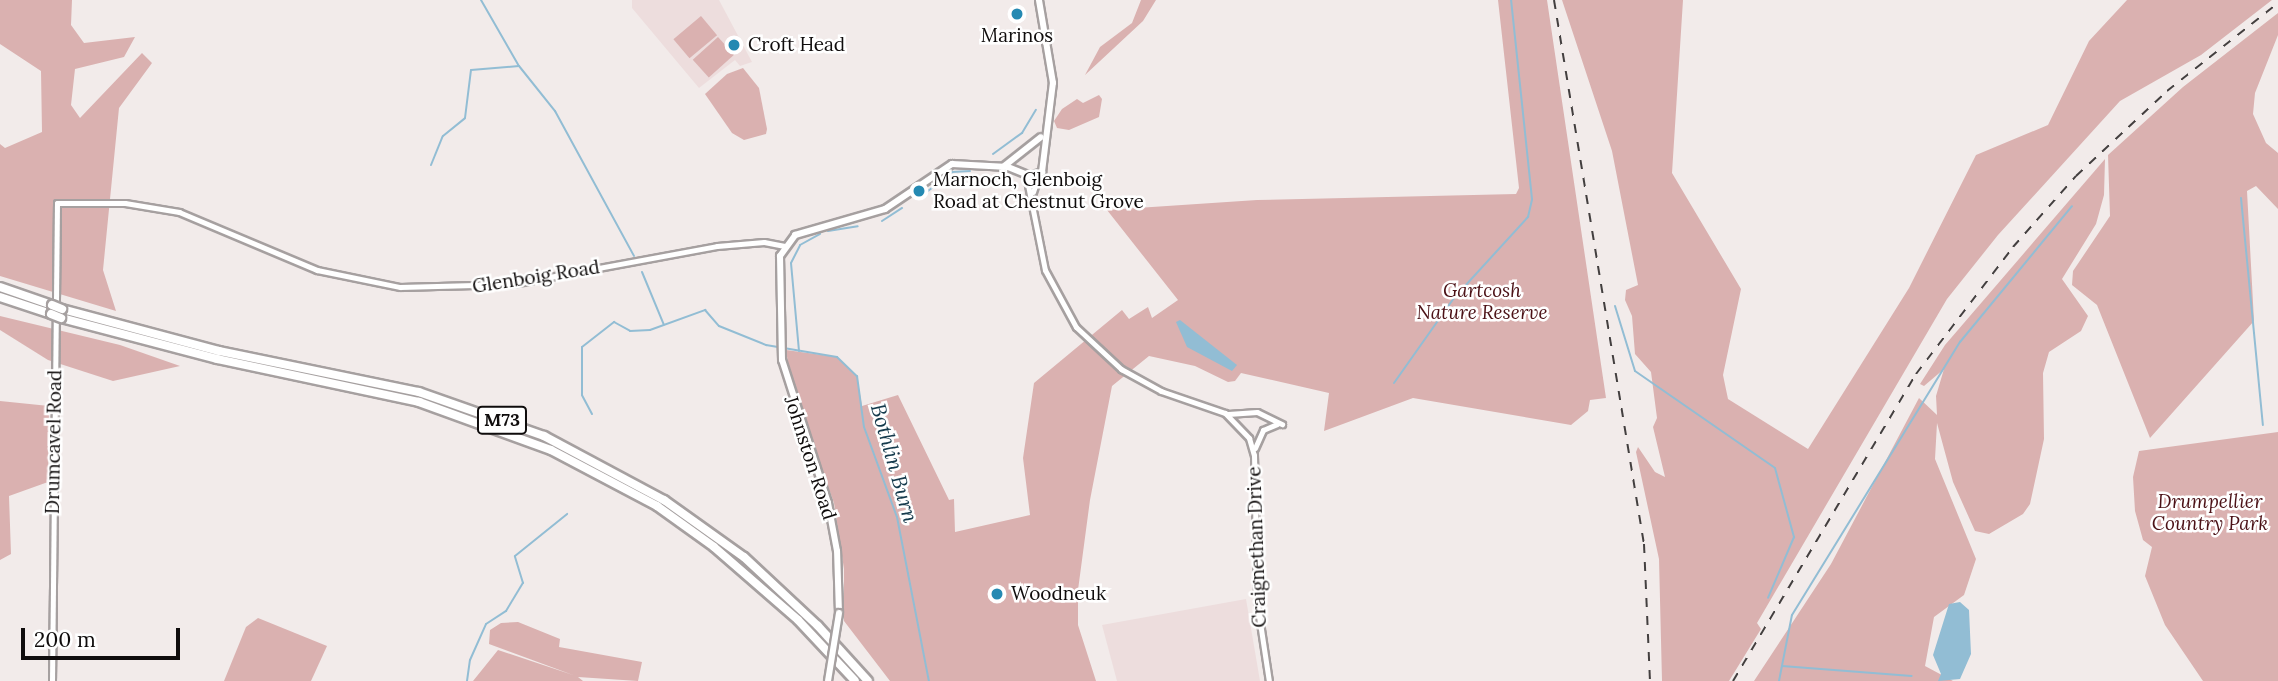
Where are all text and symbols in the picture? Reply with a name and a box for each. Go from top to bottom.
marker: Marinos [1009,6,1025,22]
place label: Marinos [981,25,1053,47]
place label: Croft Head [748,34,845,56]
marker: Croft Head [726,37,742,53]
place label: Marnoch, Glenboig Road at Chestnut Grove [933,169,1144,213]
marker: Marnoch, Glenboig Road at Chestnut Grove [911,183,927,199]
street label: Glenboig Road [471,256,601,298]
park label: Gartcosh Nature Reserve [1416,280,1548,324]
street label: Drumcavel Road [41,370,67,514]
street label: Johnston Road [779,393,841,523]
water label: Bothlin Burn [865,401,923,525]
road number: M73 [476,406,528,434]
street label: Craignethan Drive [1243,466,1271,628]
park label: Drumpellier Country Park [2152,491,2268,535]
place label: Woodneuk [1011,583,1106,605]
marker: Woodneuk [989,586,1005,602]
scale bar [24,614,184,658]
text: 200 m [34,626,96,653]

